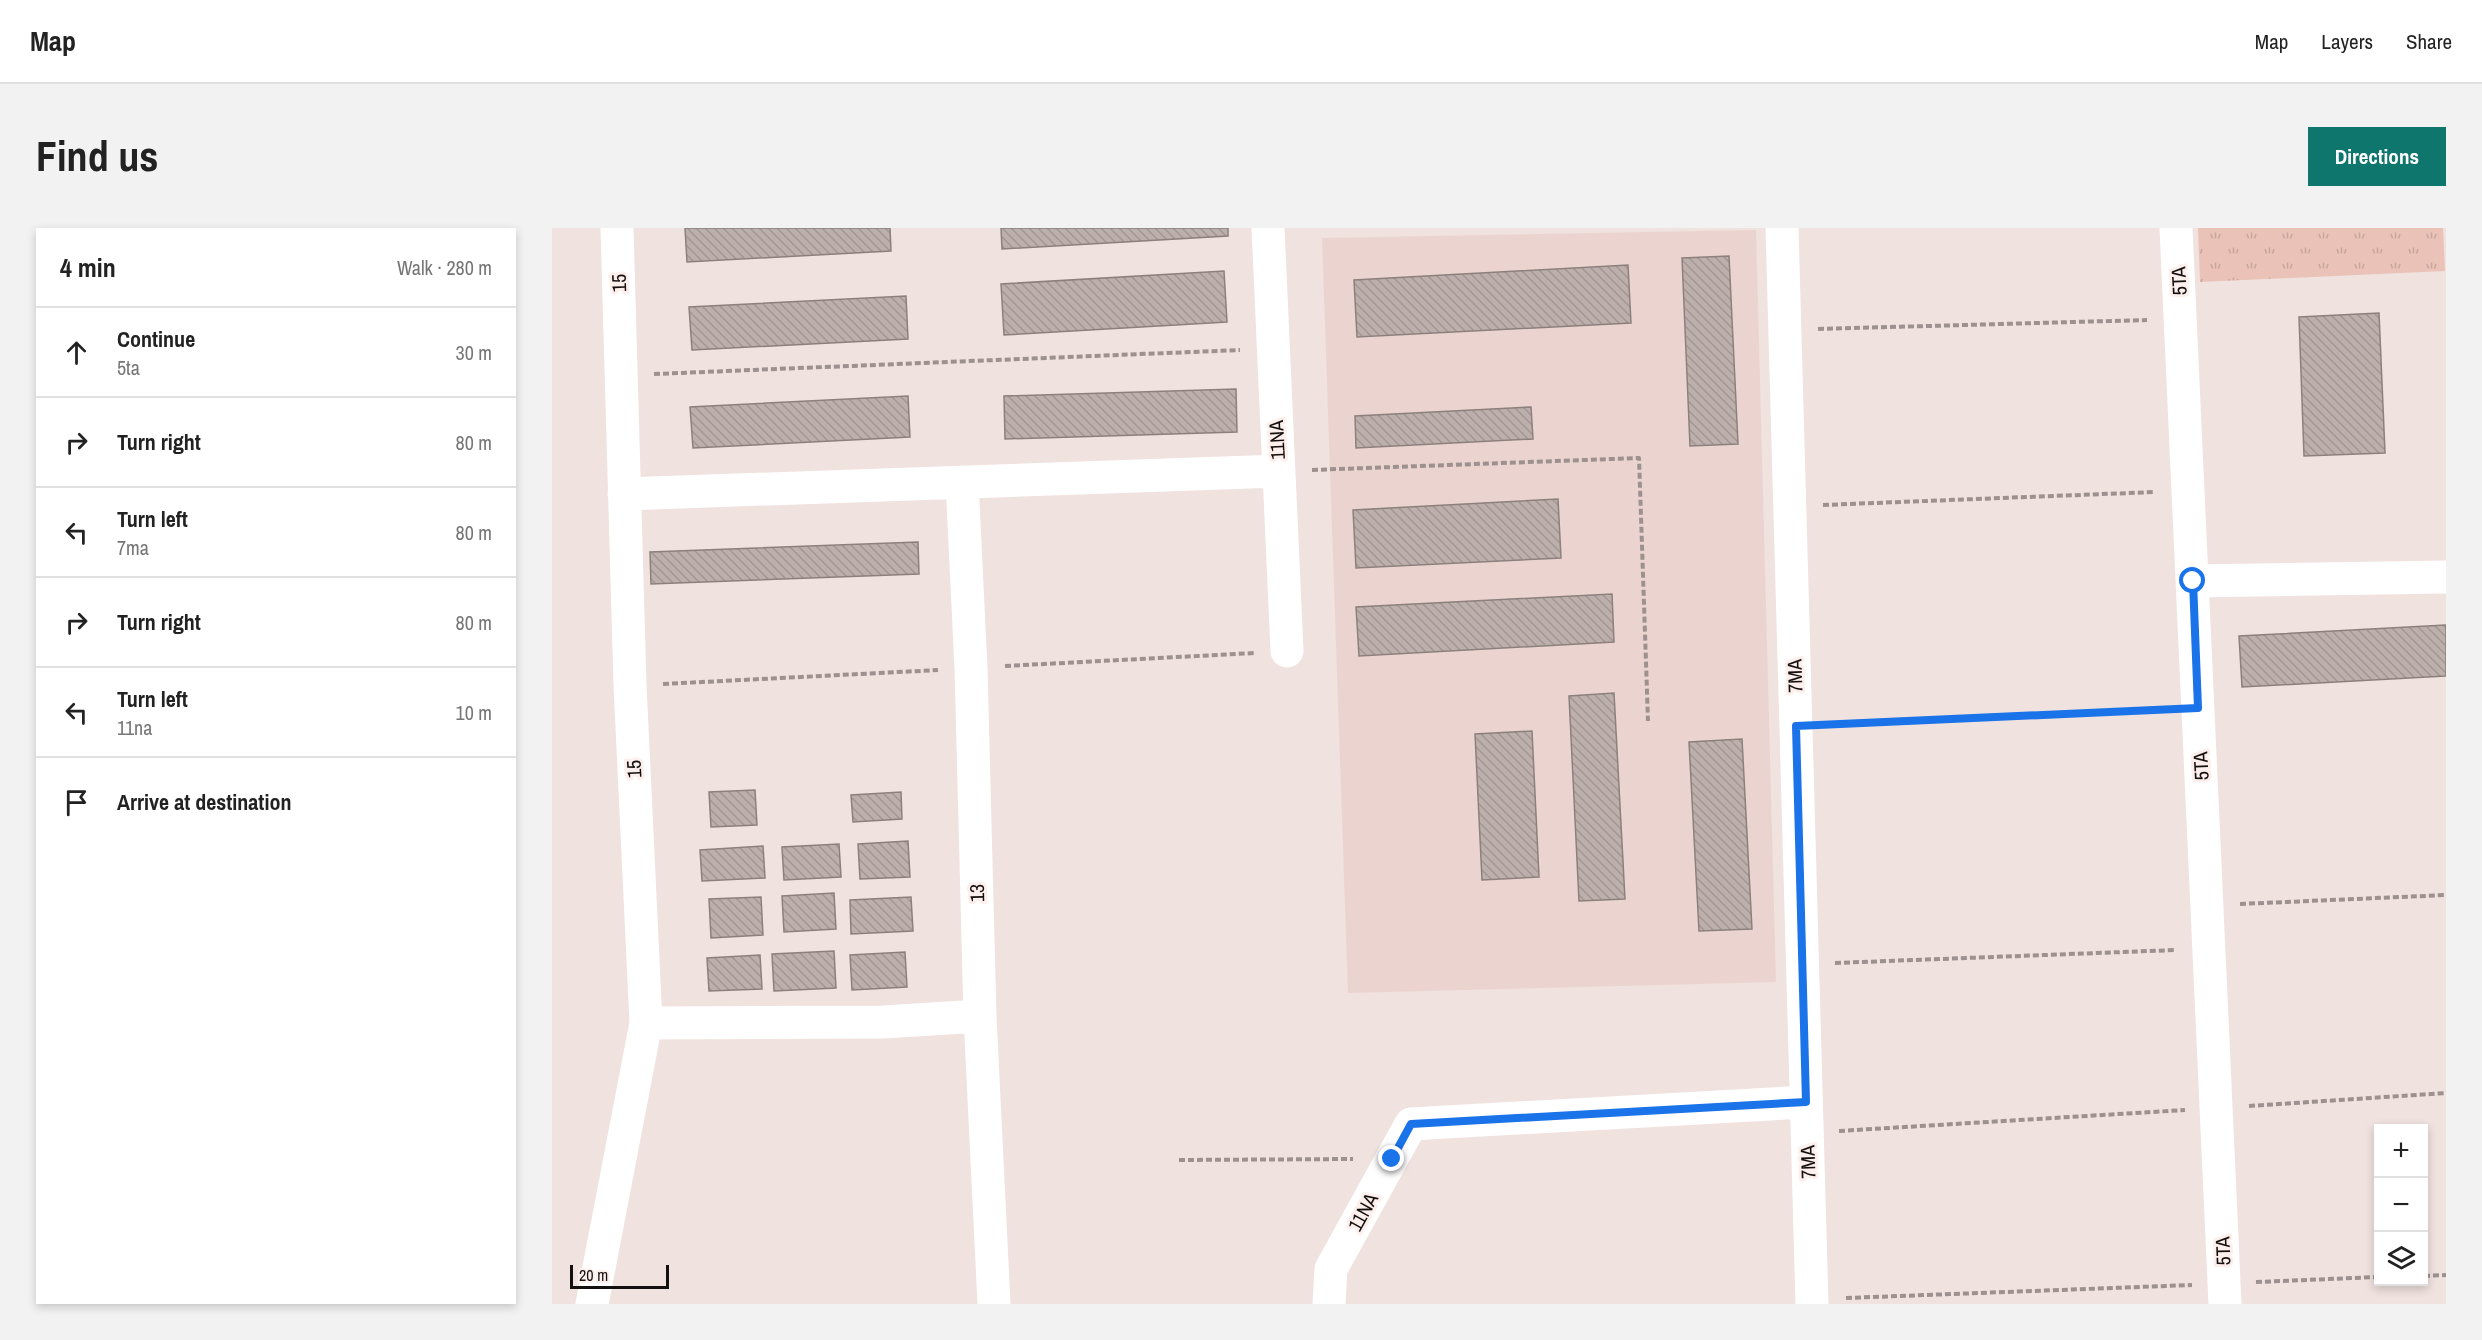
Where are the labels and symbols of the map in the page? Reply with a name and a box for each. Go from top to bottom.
street label: 5TA [2164,266,2193,296]
street label: 15 [605,273,632,293]
street label: 11NA [1262,419,1291,461]
route start [2179,567,2205,593]
street label: 7MA [1780,659,1809,693]
street label: 5TA [2186,751,2215,781]
street label: 15 [620,759,647,779]
street label: 13 [963,884,990,902]
route end [1378,1145,1404,1171]
street label: 7MA [1793,1145,1822,1179]
street label: 11NA [1341,1188,1384,1236]
street label: 5TA [2209,1236,2236,1266]
scale bar [570,1262,669,1290]

